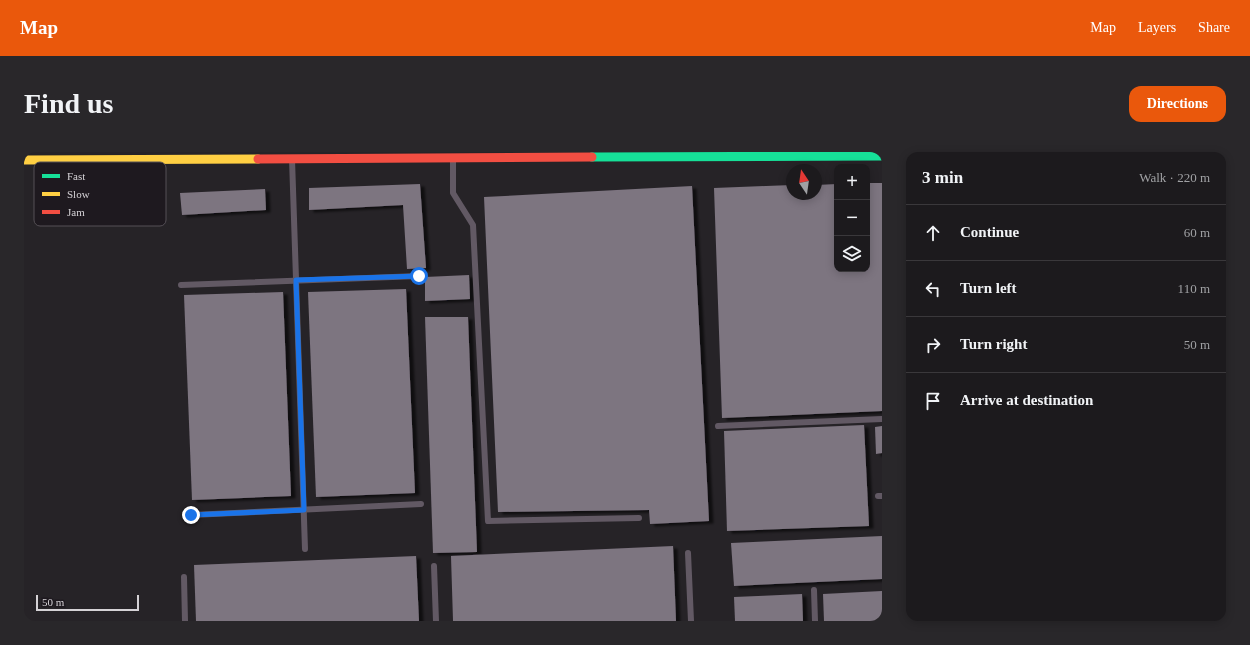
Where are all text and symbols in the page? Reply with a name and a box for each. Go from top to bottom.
text: Map [20,17,58,38]
text: Map [1090,20,1116,35]
text: Layers [1138,20,1176,35]
text: Share [1198,20,1230,35]
button: Directions [1129,86,1226,122]
text: Find us [24,88,114,119]
legend [34,162,166,226]
north arrow [786,164,822,200]
map controls [834,164,870,272]
button: + [834,164,870,200]
text: 3 min [922,168,963,187]
text: Fast [67,170,85,182]
text: Walk · 220 m [1139,170,1210,185]
text: Slow [67,188,90,200]
button: − [834,200,870,236]
text: Jam [67,206,85,218]
icon: ahead [922,222,944,244]
text: Continue [960,224,1019,240]
text: 60 m [1184,225,1210,240]
button: layers [834,236,870,272]
route start [410,267,428,285]
icon: left [922,278,944,300]
text: Turn left [960,280,1017,296]
text: 110 m [1178,281,1210,296]
icon: right [922,334,944,356]
text: Turn right [960,336,1027,352]
text: 50 m [1184,337,1210,352]
icon: arrive [922,390,944,412]
text: Arrive at destination [960,392,1093,408]
route end [182,506,200,524]
scale bar [36,593,139,612]
text: 50 m [42,596,64,608]

